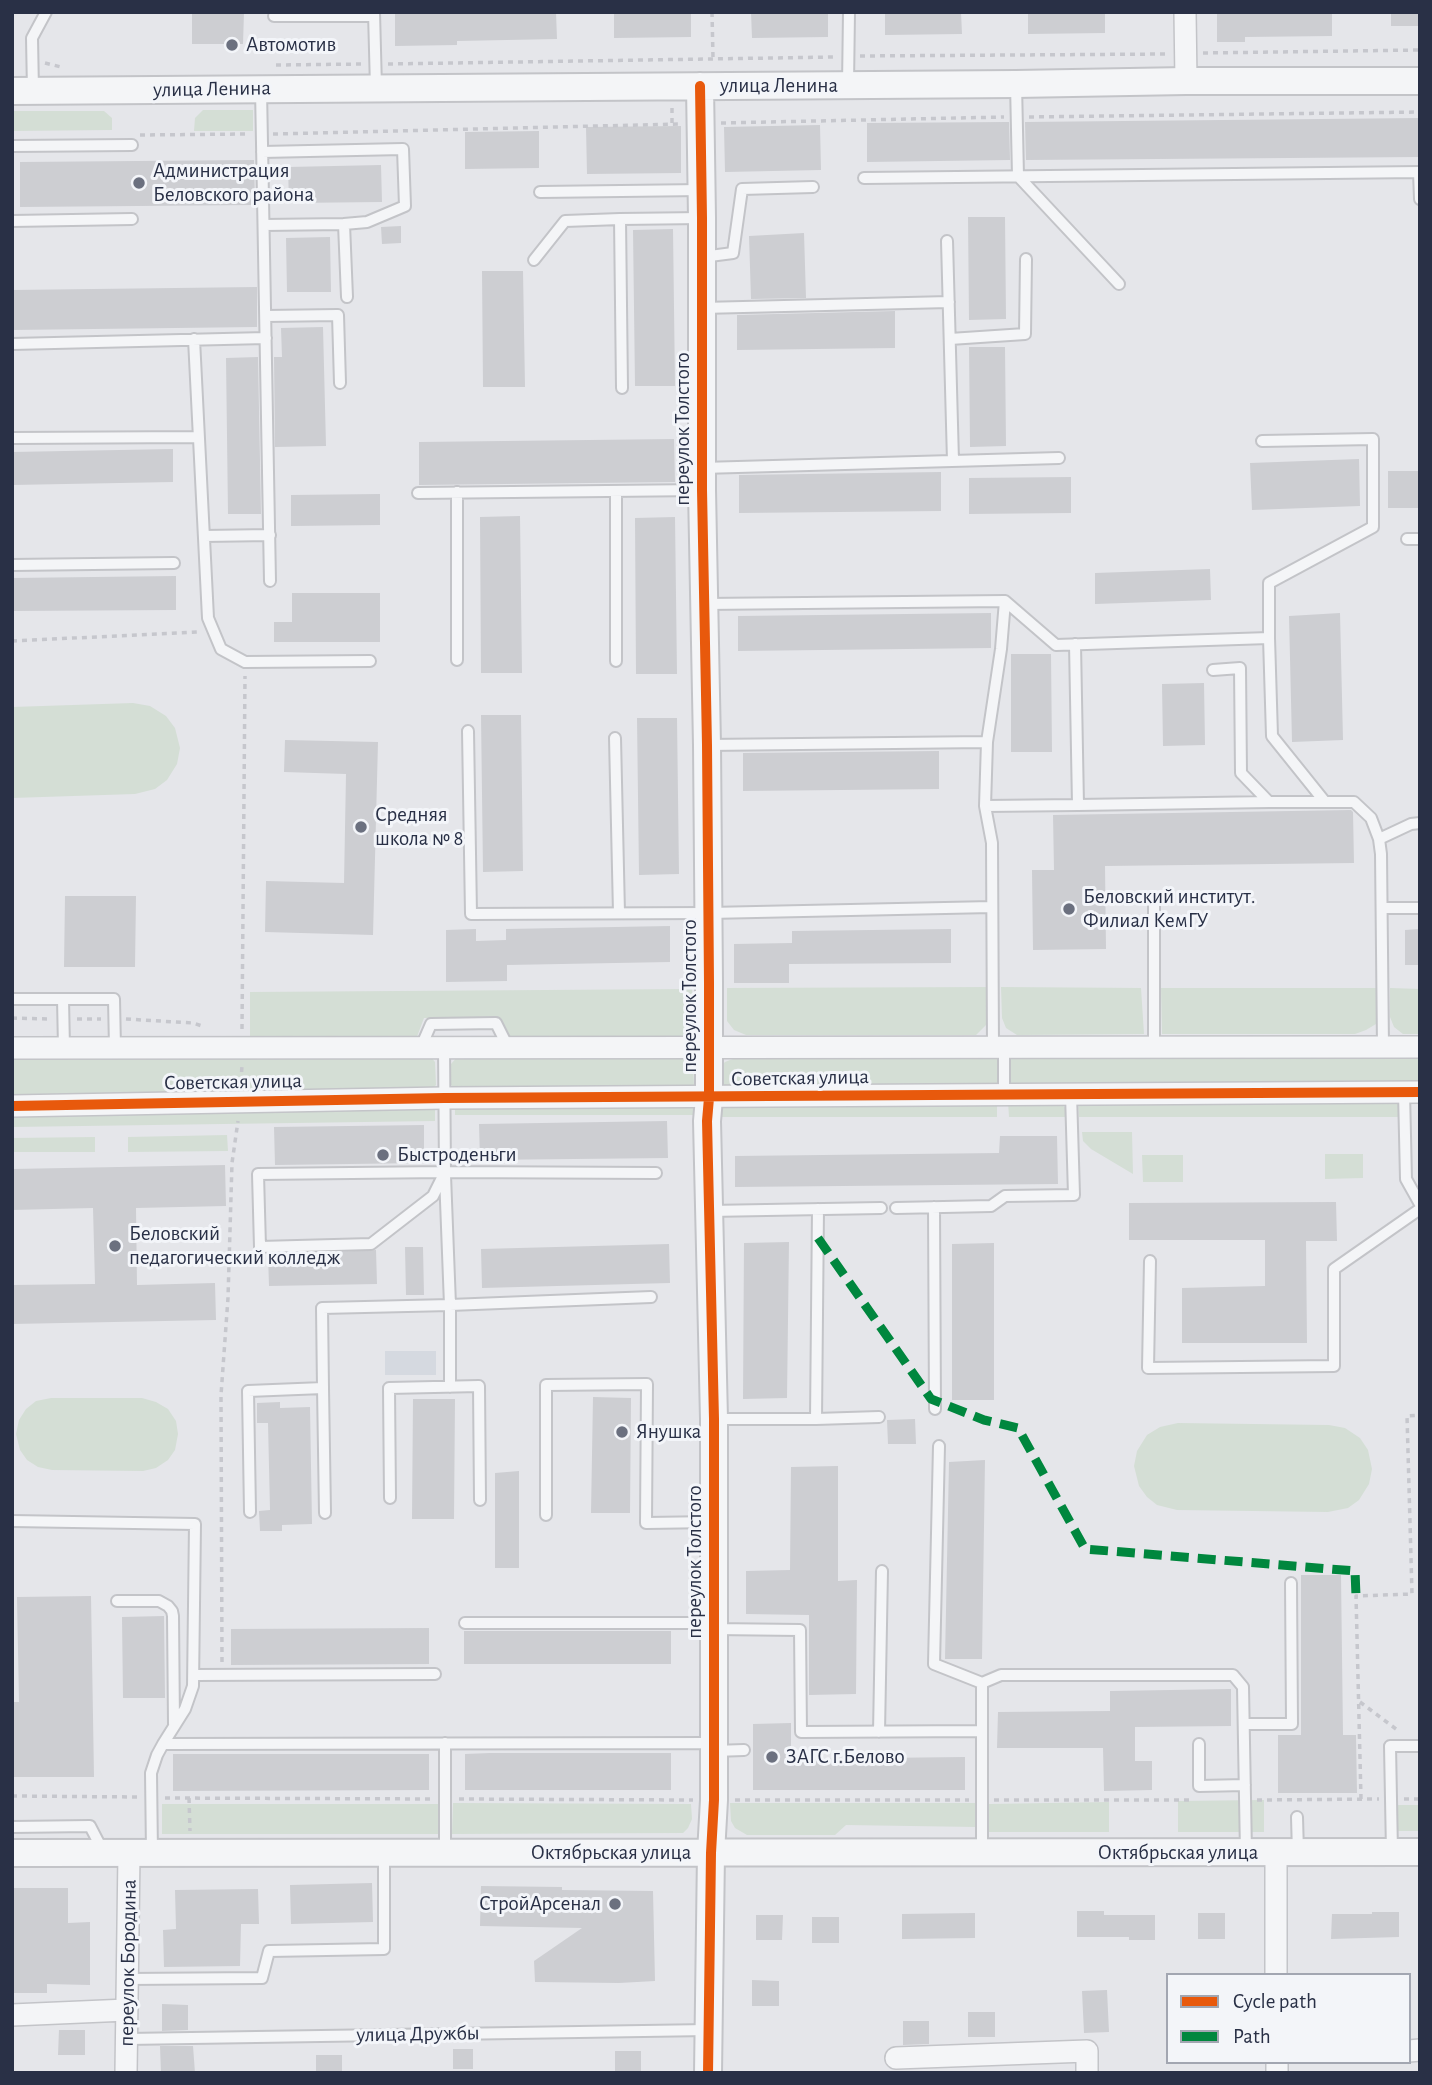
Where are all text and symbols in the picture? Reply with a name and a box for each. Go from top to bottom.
place label: Автомотив [246,32,336,58]
marker: Автомотив [224,37,240,53]
street label: улица Ленина [720,73,838,99]
street label: улица Ленина [153,75,271,103]
place label: Администрация Беловского района [153,158,314,208]
marker: Администрация Беловского района [131,175,147,191]
street label: переулок Толстого [670,352,696,506]
place label: Средняя школа № 8 [375,802,464,852]
marker: Средняя школа № 8 [353,819,369,835]
place label: Беловский институт. Филиал КемГУ [1083,884,1256,934]
marker: Беловский институт. Филиал КемГУ [1061,901,1077,917]
street label: переулок Толстого [677,919,703,1073]
street label: Советская улица [731,1064,869,1092]
street label: Советская улица [164,1068,302,1096]
place label: Быстроденьги [397,1142,517,1168]
marker: Быстроденьги [375,1147,391,1163]
place label: Беловский педагогический колледж [129,1221,340,1271]
marker: Беловский педагогический колледж [107,1238,123,1254]
place label: Янушка [636,1419,701,1445]
marker: Янушка [614,1424,630,1440]
street label: переулок Толстого [682,1485,708,1639]
place label: ЗАГС г.Белово [786,1744,905,1770]
marker: ЗАГС г.Белово [764,1749,780,1765]
street label: Октябрьская улица [531,1840,691,1866]
street label: Октябрьская улица [1098,1840,1258,1866]
street label: переулок Бородина [114,1879,142,2047]
place label: СтройАрсенал [479,1891,601,1917]
marker: СтройАрсенал [607,1896,623,1912]
legend [1166,1973,1411,2064]
text: Cycle path [1233,1991,1317,2012]
street label: улица Дружбы [356,2020,480,2048]
text: Path [1233,2026,1271,2047]

